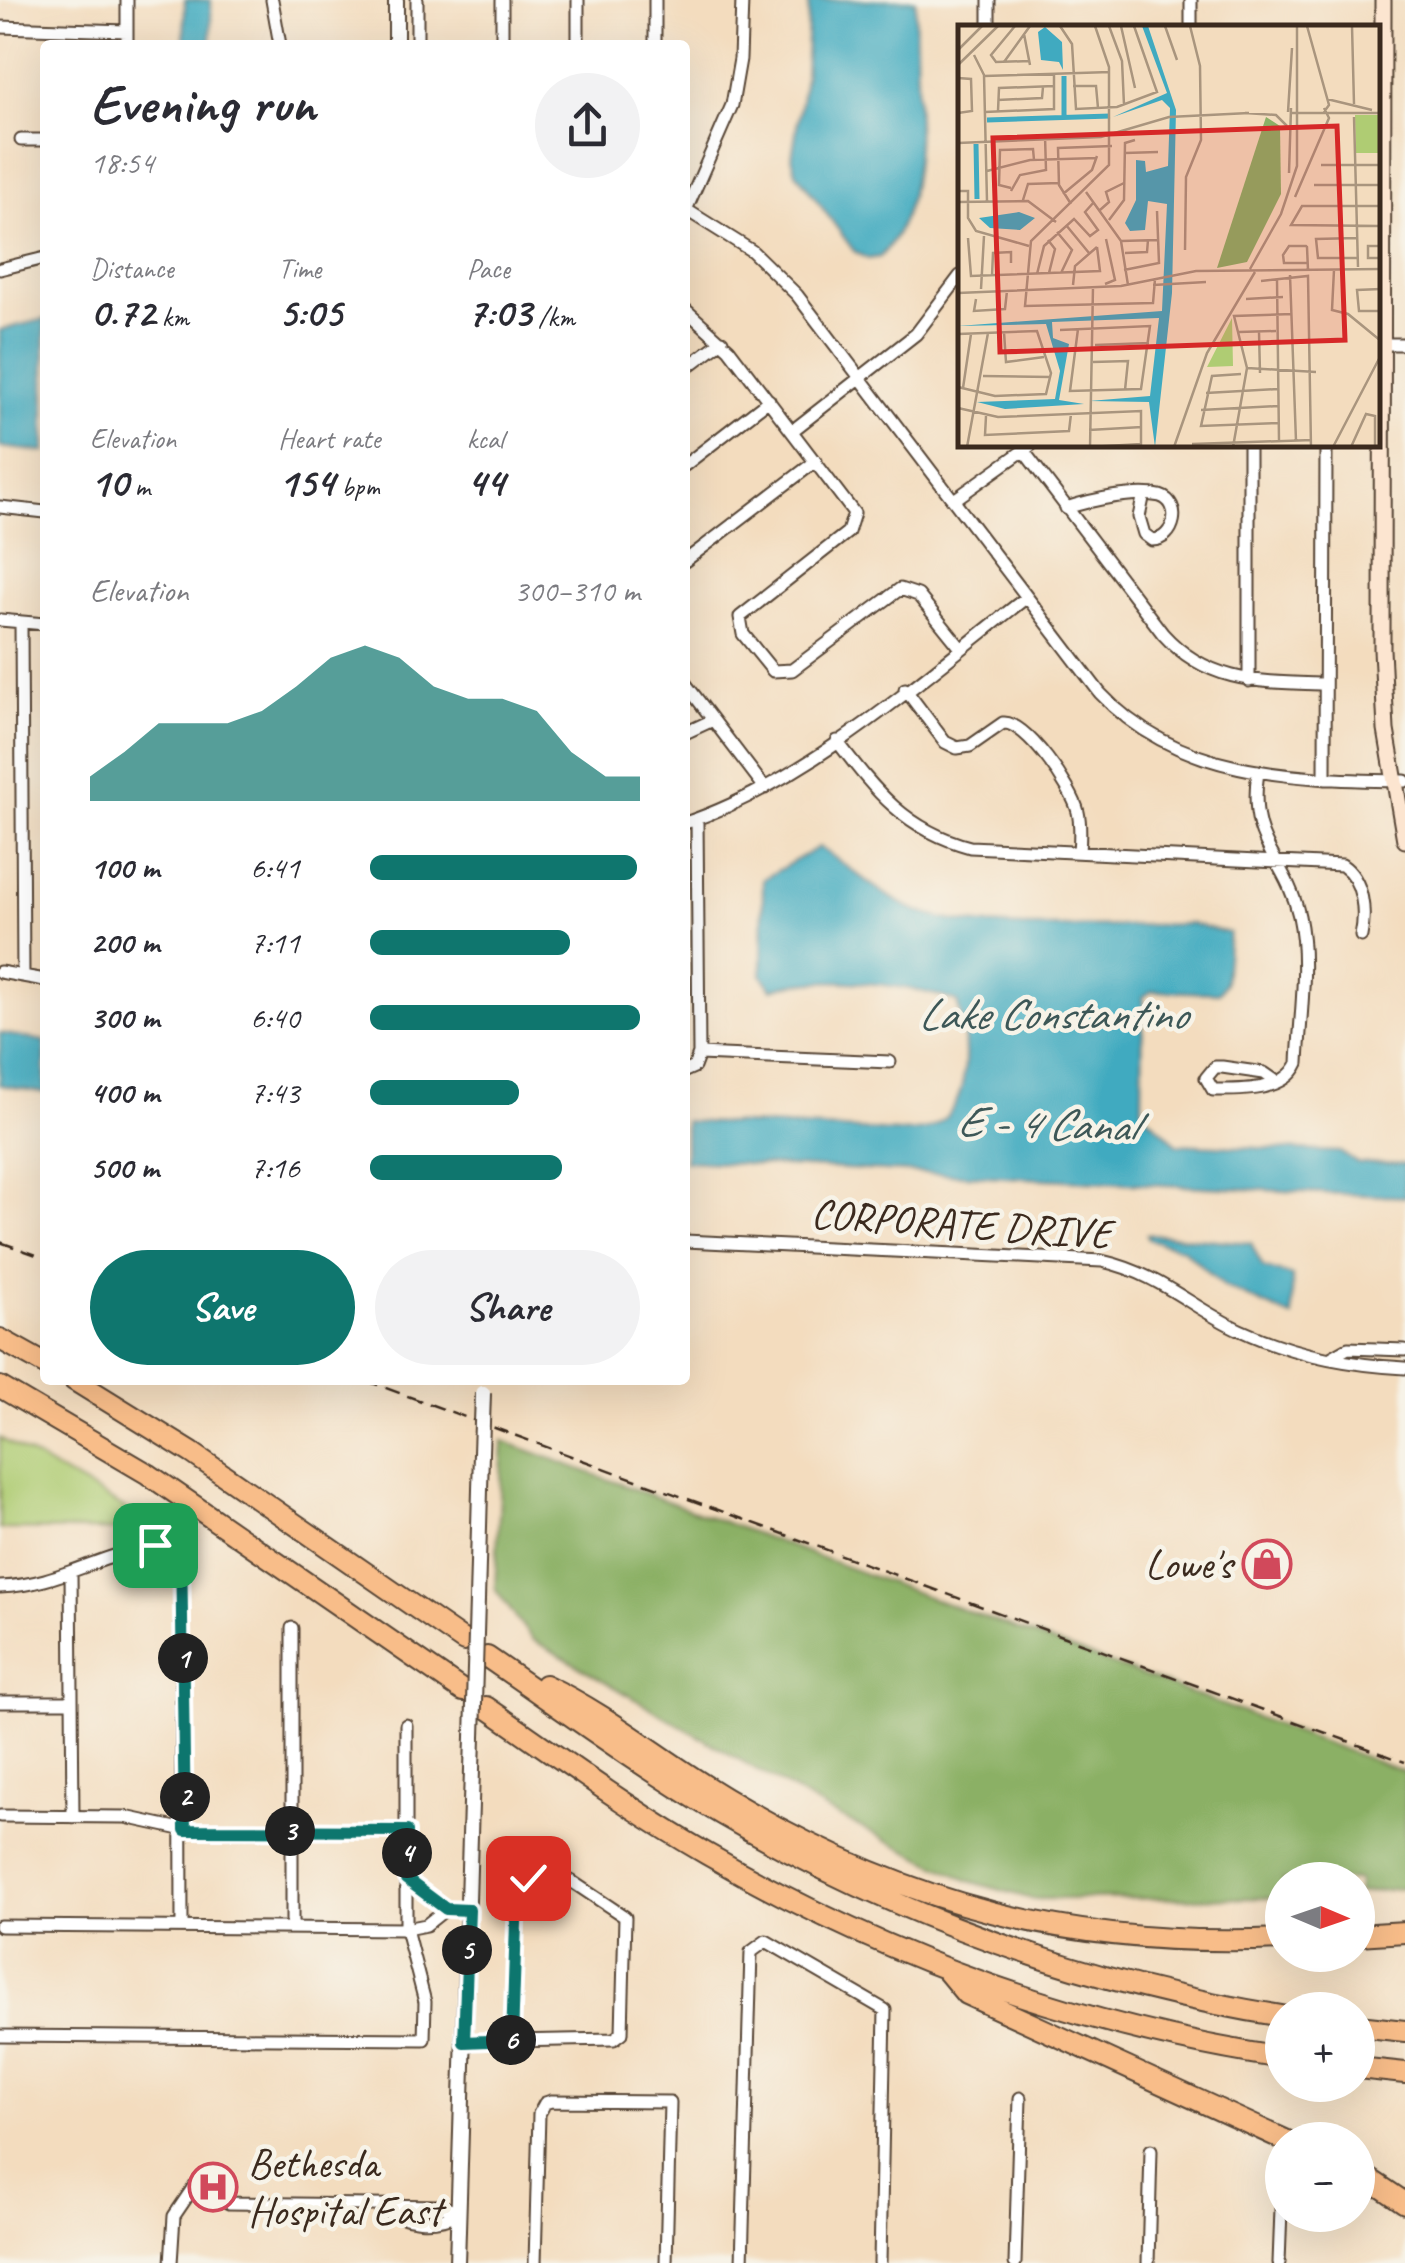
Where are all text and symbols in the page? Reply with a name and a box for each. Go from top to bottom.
inset map [958,25,1380,448]
text: Evening run [90,69,315,139]
button: share [535,73,640,178]
text: 18:54 [90,142,154,183]
text: Distance [90,251,174,286]
text: Time [278,251,321,286]
text: Pace [467,251,510,286]
text: 0.72 [90,286,155,339]
text: 5:05 [278,286,342,339]
text: 7:03 [467,286,532,339]
text: km [155,299,189,334]
text: /km [532,299,575,334]
text: Elevation [90,421,176,456]
text: Heart rate [278,421,380,456]
text: kcal [467,421,504,456]
text: 10 [90,456,128,509]
text: 154 [278,456,334,509]
text: 44 [467,456,504,509]
text: m [128,469,150,504]
text: bpm [334,469,380,504]
text: Elevation [90,570,188,611]
text: 300–310 m [514,570,640,611]
text: 100 m [90,847,159,888]
text: 6:41 [250,847,300,888]
text: 200 m [90,922,159,963]
text: 7:11 [250,922,300,963]
water label: Lake Constantino [918,986,1191,1043]
text: 300 m [90,997,159,1038]
text: 6:40 [250,997,300,1038]
text: 400 m [90,1072,159,1113]
text: 7:43 [250,1072,300,1113]
water label: E - 4 Canal [956,1092,1150,1156]
text: 500 m [90,1147,159,1188]
text: 7:16 [250,1147,300,1188]
street label: CORPORATE DRIVE [809,1187,1118,1261]
button: Save [90,1250,355,1365]
button: Share [375,1250,640,1365]
pin [113,1503,198,1588]
icon: arrive [128,1518,183,1573]
place label: Lowe's [1145,1538,1236,1591]
shop icon: Lowe's [1241,1538,1293,1590]
pin: 1 [158,1633,208,1683]
text: 1 [177,1640,189,1675]
pin: 2 [160,1772,210,1822]
text: 2 [179,1779,191,1814]
pin: 3 [265,1806,315,1856]
text: 3 [284,1813,296,1848]
pin: 4 [382,1828,432,1878]
text: 4 [401,1835,413,1870]
pin [486,1836,571,1921]
icon: check [501,1851,556,1906]
north arrow [1265,1862,1375,1972]
map controls [1265,1862,1375,2232]
pin: 5 [442,1925,492,1975]
text: 5 [461,1932,473,1967]
button: + [1265,1992,1375,2102]
pin: 6 [486,2015,536,2065]
text: 6 [504,2022,518,2057]
button: − [1265,2122,1375,2232]
place label: Bethesda Hospital East [248,2137,447,2238]
hospital icon: Bethesda Hospital East [187,2161,239,2213]

